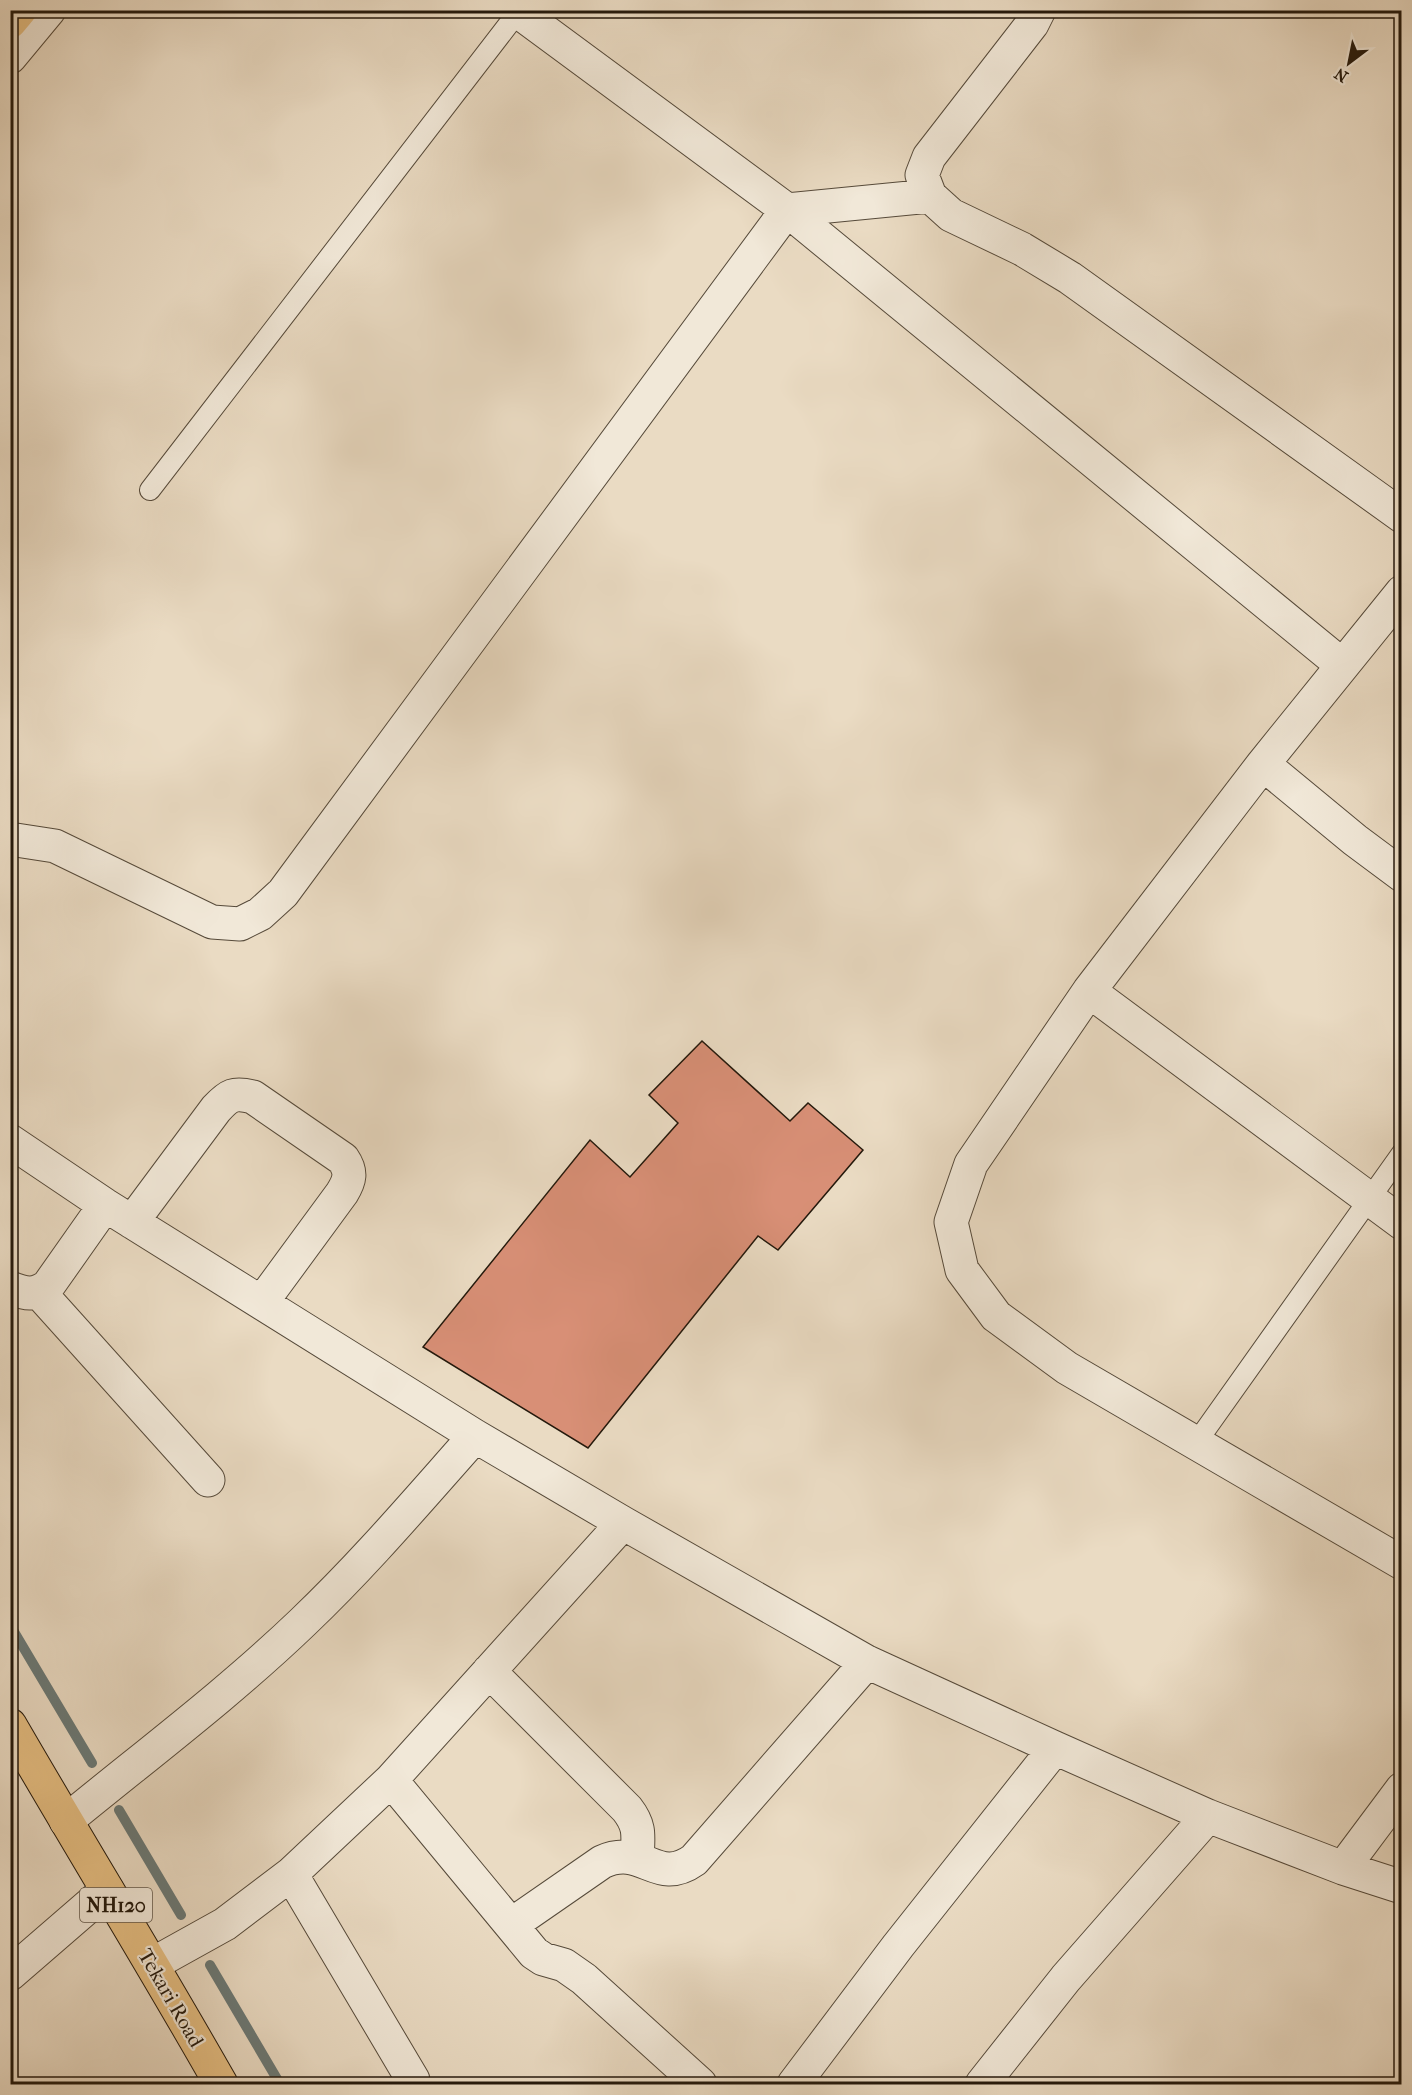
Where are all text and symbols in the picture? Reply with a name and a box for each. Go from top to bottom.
north arrow [1319,33,1379,93]
text: N [1330,64,1351,87]
road number: NH120 [80,1888,152,1922]
street label: Tekari Road [133,1945,209,2052]

